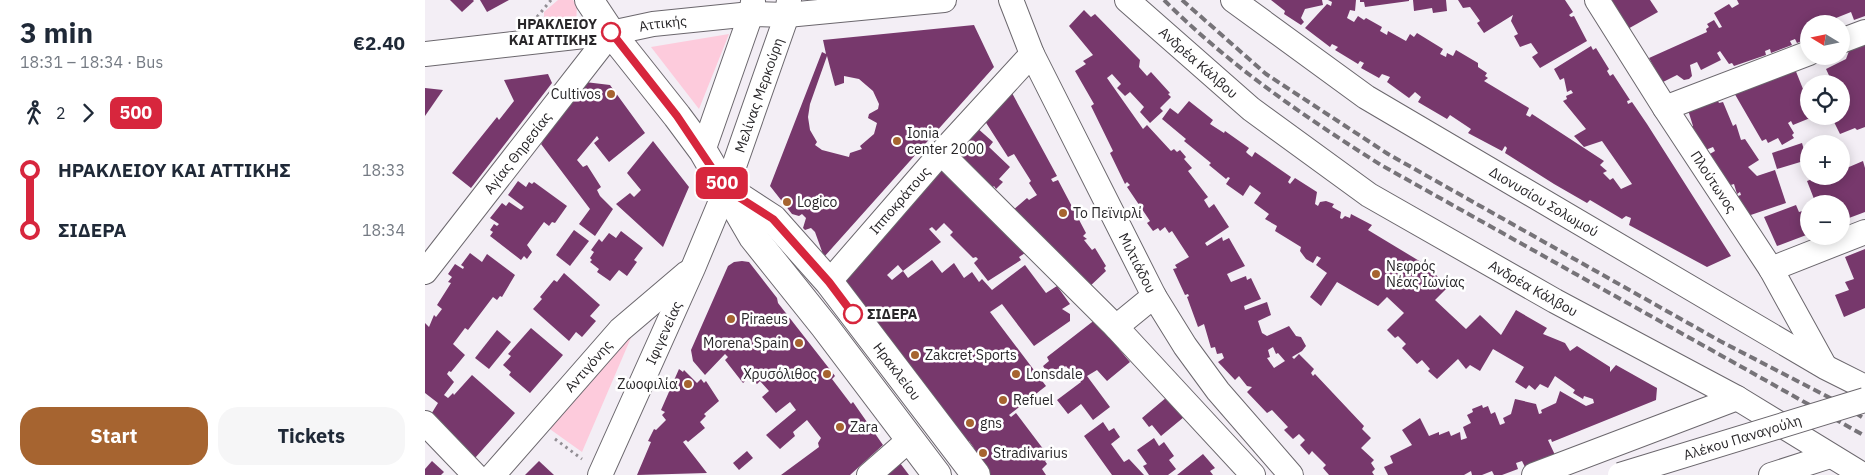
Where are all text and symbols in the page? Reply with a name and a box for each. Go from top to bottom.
street label: Αττικής [637,12,688,36]
text: 3 min [20,14,93,51]
place label: ΗΡΑΚΛΕΙΟΥ ΚΑΙ ΑΤΤΙΚΗΣ [509,15,597,49]
north arrow [1800,15,1850,65]
map controls [1800,15,1850,245]
marker: ΗΡΑΚΛΕΙΟΥ ΚΑΙ ΑΤΤΙΚΗΣ [601,22,621,42]
street label: Ανδρέα Κάλβου [1155,23,1242,102]
text: €2.40 [353,31,405,55]
street label: Μελίνας Μερκούρη [730,35,787,155]
text: 18:31 – 18:34 · Bus [20,52,163,72]
button: locate [1800,75,1850,125]
place label: Cultivos [551,85,601,103]
marker: Cultivos [605,88,617,100]
icon: walk [20,99,48,127]
icon: forward [74,99,102,127]
text: 500 [120,101,152,124]
text: 2 [56,103,66,123]
street label: Αγίας Θηρεσίας [480,108,556,198]
place label: Ionia center 2000 [907,124,984,158]
marker: Ionia center 2000 [891,135,903,147]
button: + [1800,135,1850,185]
street label: Πλούτωνος [1687,147,1741,217]
text: ΗΡΑΚΛΕΙΟΥ ΚΑΙ ΑΤΤΙΚΗΣ [58,158,291,182]
text: 18:33 [362,160,405,180]
street label: Διονυσίου Σολωμού [1486,162,1602,241]
street label: Ιπποκράτους [865,163,934,238]
line badge: 500 [693,167,751,199]
text: 500 [706,171,738,194]
place label: Logico [797,193,838,211]
button: − [1800,195,1850,245]
marker: Logico [781,196,793,208]
place label: Το Πεϊνιρλί [1073,204,1142,222]
marker: Το Πεϊνιρλί [1057,207,1069,219]
text: ΣΙΔΕΡΑ [58,218,126,242]
text: 18:34 [362,220,405,240]
street label: Μιλτιάδου [1115,230,1160,296]
street label: Ανδρέα Κάλβου [1485,256,1581,321]
place label: Νεφρός Νέας Ιωνίας [1386,257,1465,291]
marker: Νεφρός Νέας Ιωνίας [1370,268,1382,280]
street label: Ιφιγενείας [642,298,686,367]
marker: ΣΙΔΕΡΑ [843,304,863,324]
place label: ΣΙΔΕΡΑ [867,305,918,323]
place label: Piraeus [741,310,788,328]
marker: Piraeus [725,313,737,325]
place label: Morena Spain [703,334,789,352]
street label: Αντιγόνης [561,336,616,396]
marker: Morena Spain [793,337,805,349]
street label: Ηρακλείου [869,339,925,404]
place label: Zakcret Sports [925,346,1017,364]
marker: Zakcret Sports [909,349,921,361]
place label: Χρυσόλιθος [743,365,817,383]
place label: Lonsdale [1026,365,1083,383]
marker: Χρυσόλιθος [821,368,833,380]
marker: Lonsdale [1010,368,1022,380]
place label: Ζωοφιλία [617,375,678,393]
marker: Ζωοφιλία [682,378,694,390]
place label: Refuel [1013,391,1054,409]
marker: Refuel [997,394,1009,406]
button: Start [20,407,208,465]
button: Tickets [218,407,405,465]
street label: Αλέκου Παναγούλη [1681,411,1804,464]
place label: gns [980,414,1002,432]
marker: gns [964,417,976,429]
place label: Zara [850,418,879,436]
marker: Zara [834,421,846,433]
place label: Stradivarius [993,444,1068,462]
marker: Stradivarius [977,447,989,459]

